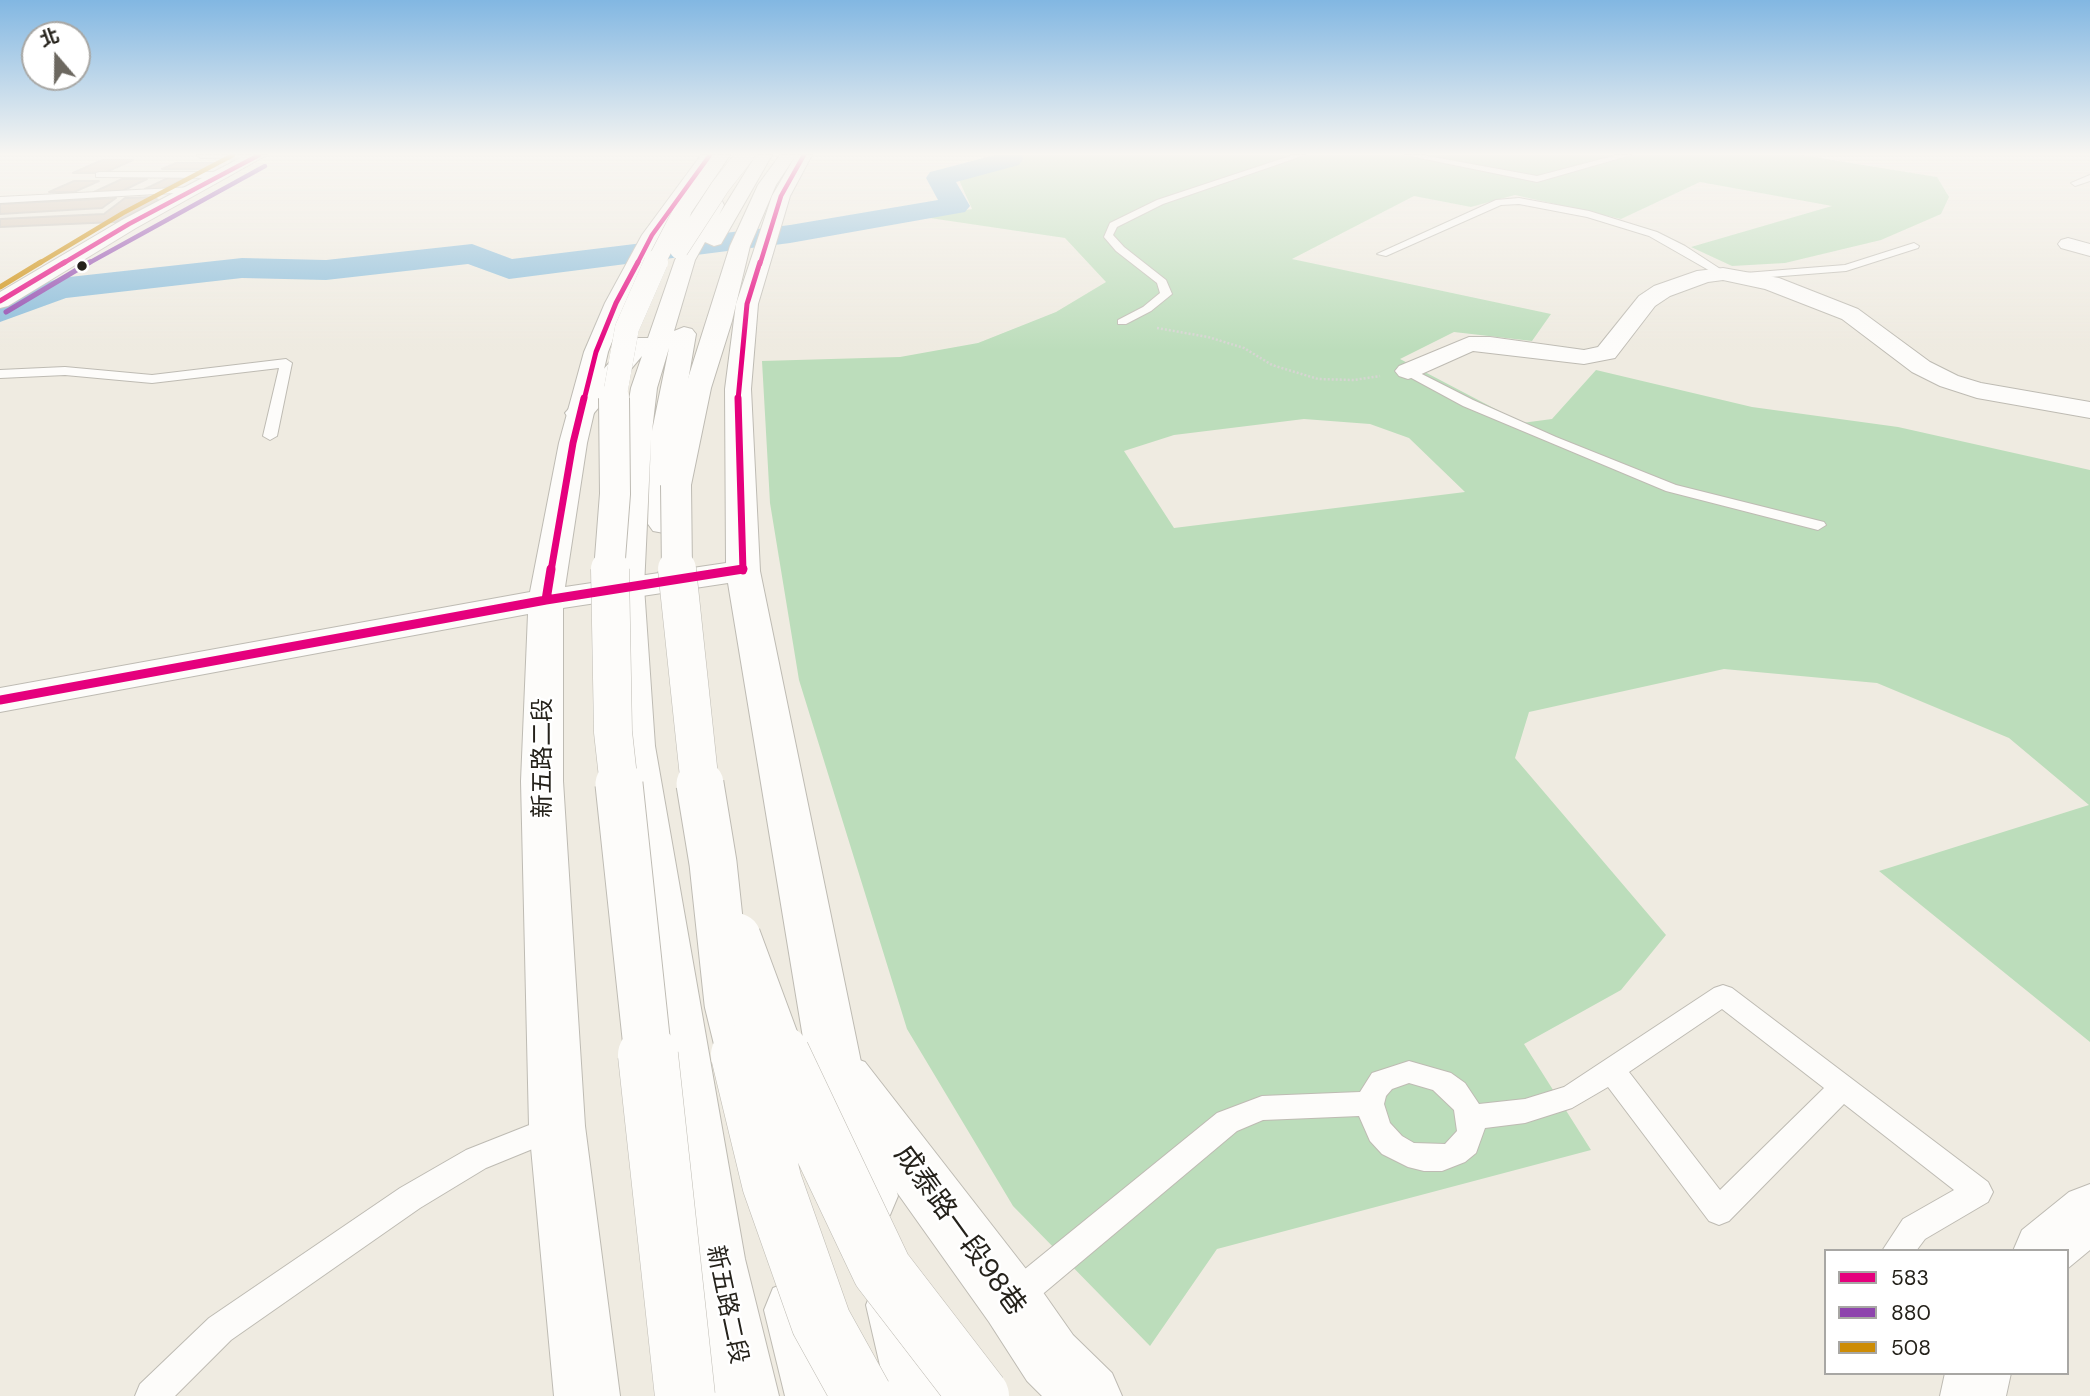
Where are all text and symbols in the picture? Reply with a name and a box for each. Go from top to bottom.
north arrow [21,21,91,91]
text: 北 [36,23,63,53]
unlabelled marker [75,259,89,273]
street label: 新五路二段 [530,698,558,818]
street label: 成泰路一段98巷 [886,1139,1032,1323]
street label: 新五路二段 [699,1243,753,1367]
legend [1824,1249,2069,1375]
text: 583 [1891,1264,1929,1292]
text: 880 [1891,1299,1931,1327]
text: 508 [1891,1334,1931,1362]

